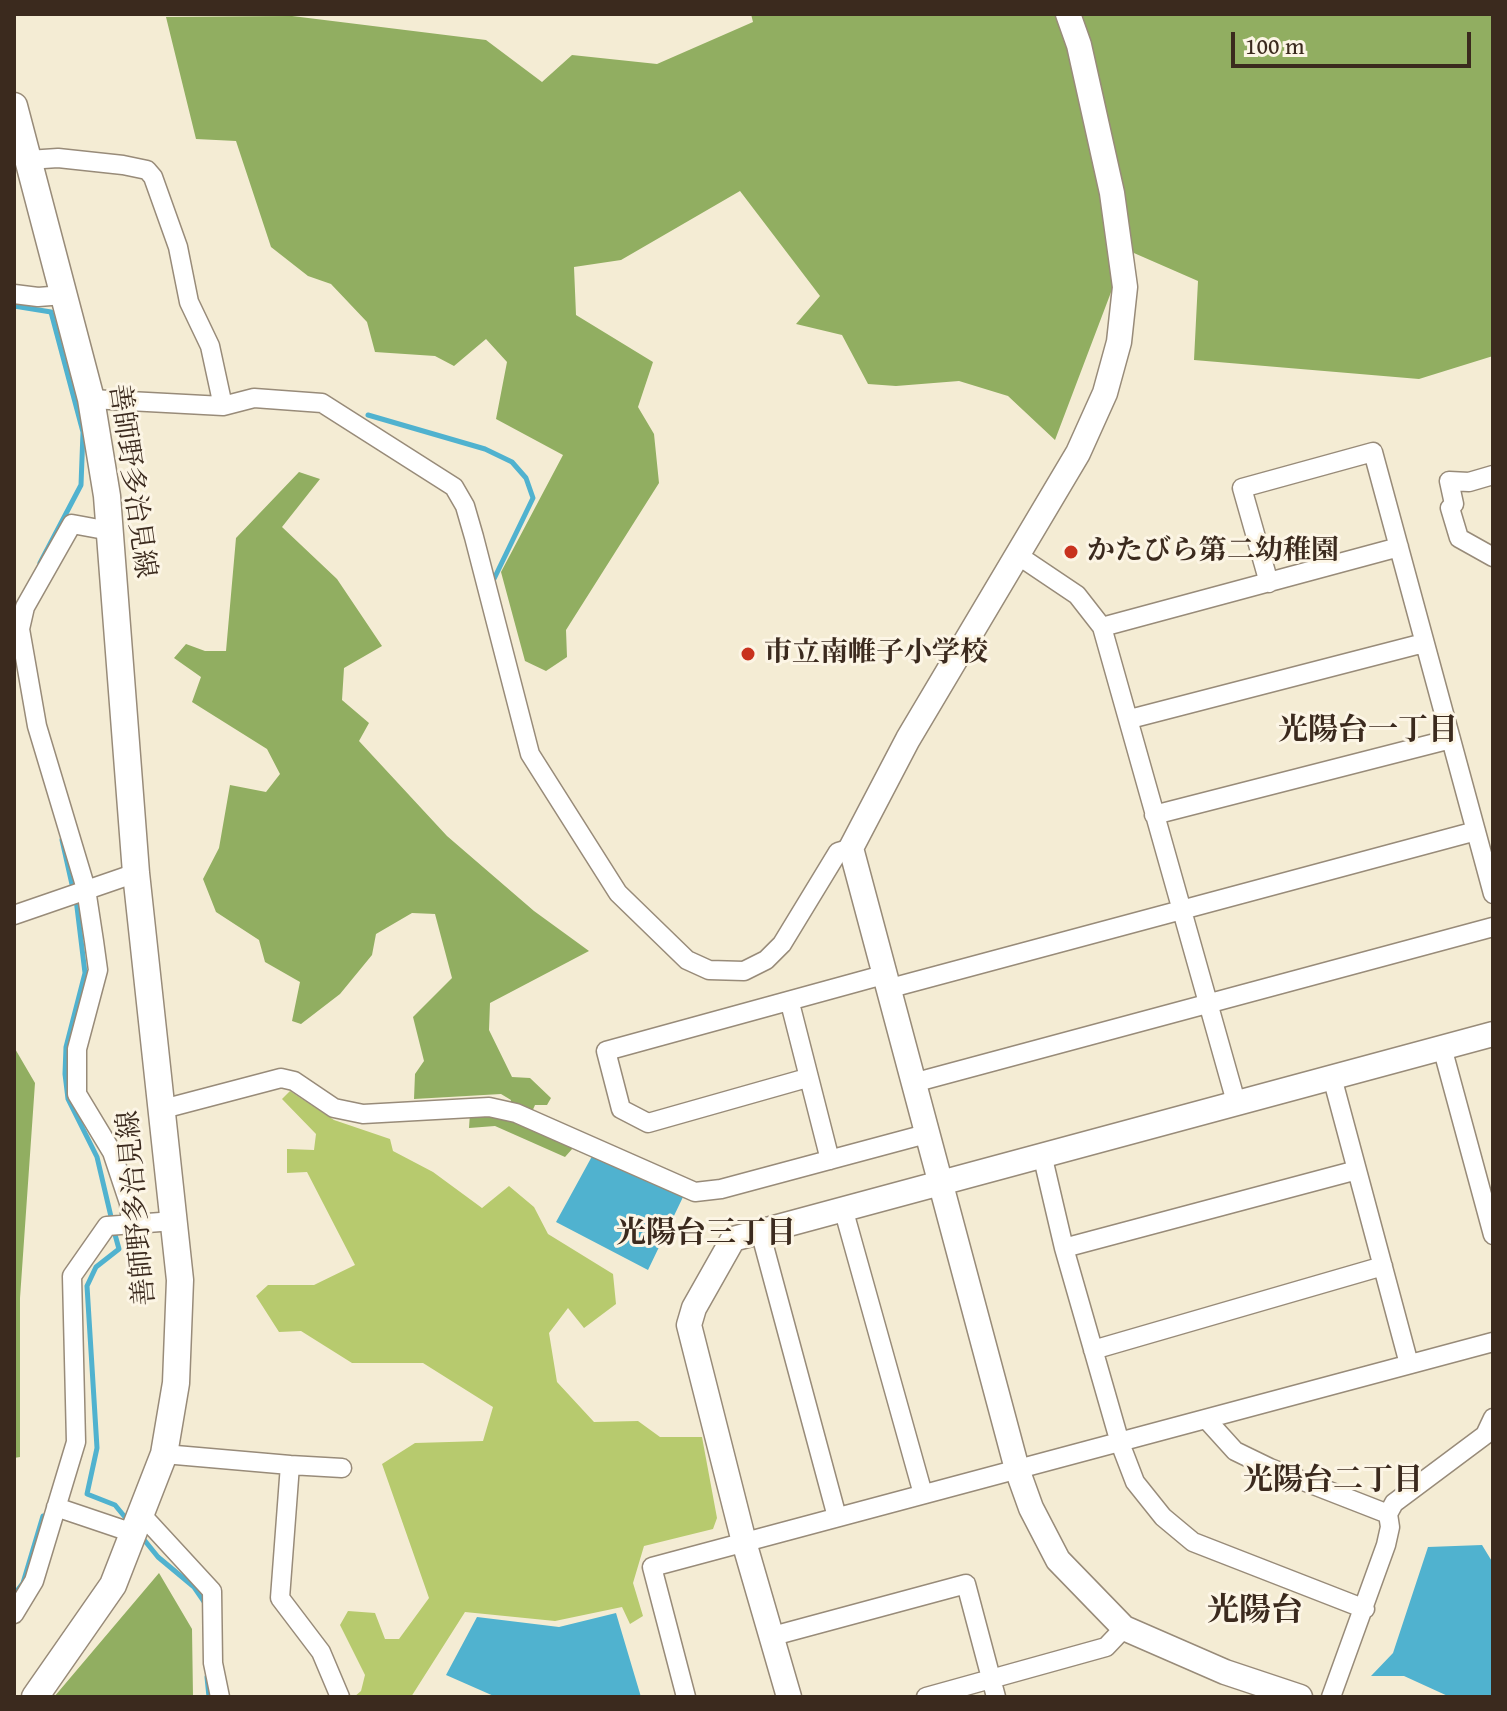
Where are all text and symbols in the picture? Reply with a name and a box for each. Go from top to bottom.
scale bar [1235,16,1475,66]
text: 100 m [1245,28,1305,63]
street label: 善師野多治見線 [101,382,161,580]
place label: かたびら第二幼稚園 [1087,535,1339,569]
marker: かたびら第二幼稚園 [1062,543,1080,561]
place label: 市立南帷子小学校 [764,637,988,671]
marker: 市立南帷子小学校 [739,645,757,663]
district label: 光陽台一丁目 [1278,713,1458,749]
street label: 善師野多治見線 [113,1109,163,1307]
district label: 光陽台三丁目 [616,1216,796,1252]
district label: 光陽台二丁目 [1243,1463,1423,1499]
district label: 光陽台 [1207,1593,1303,1631]

